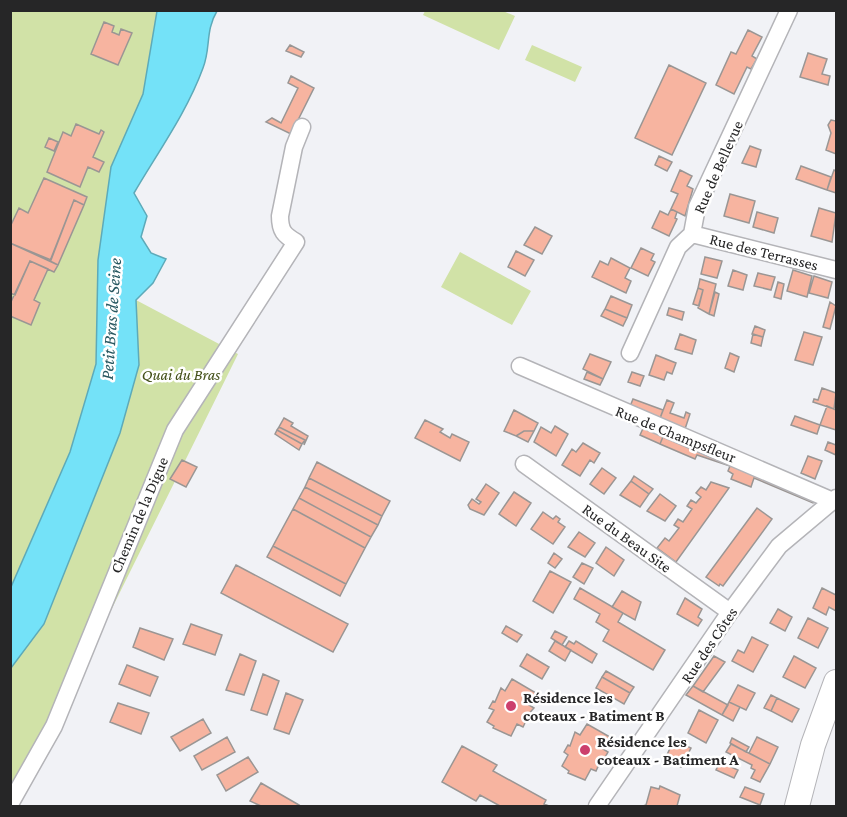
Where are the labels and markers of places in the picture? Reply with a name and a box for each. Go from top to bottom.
place label: Résidence les coteaux - Batiment B [523,689,665,724]
marker: Résidence les coteaux - Batiment B [504,699,518,713]
place label: Résidence les coteaux - Batiment A [597,733,739,768]
marker: Résidence les coteaux - Batiment A [578,743,592,757]

